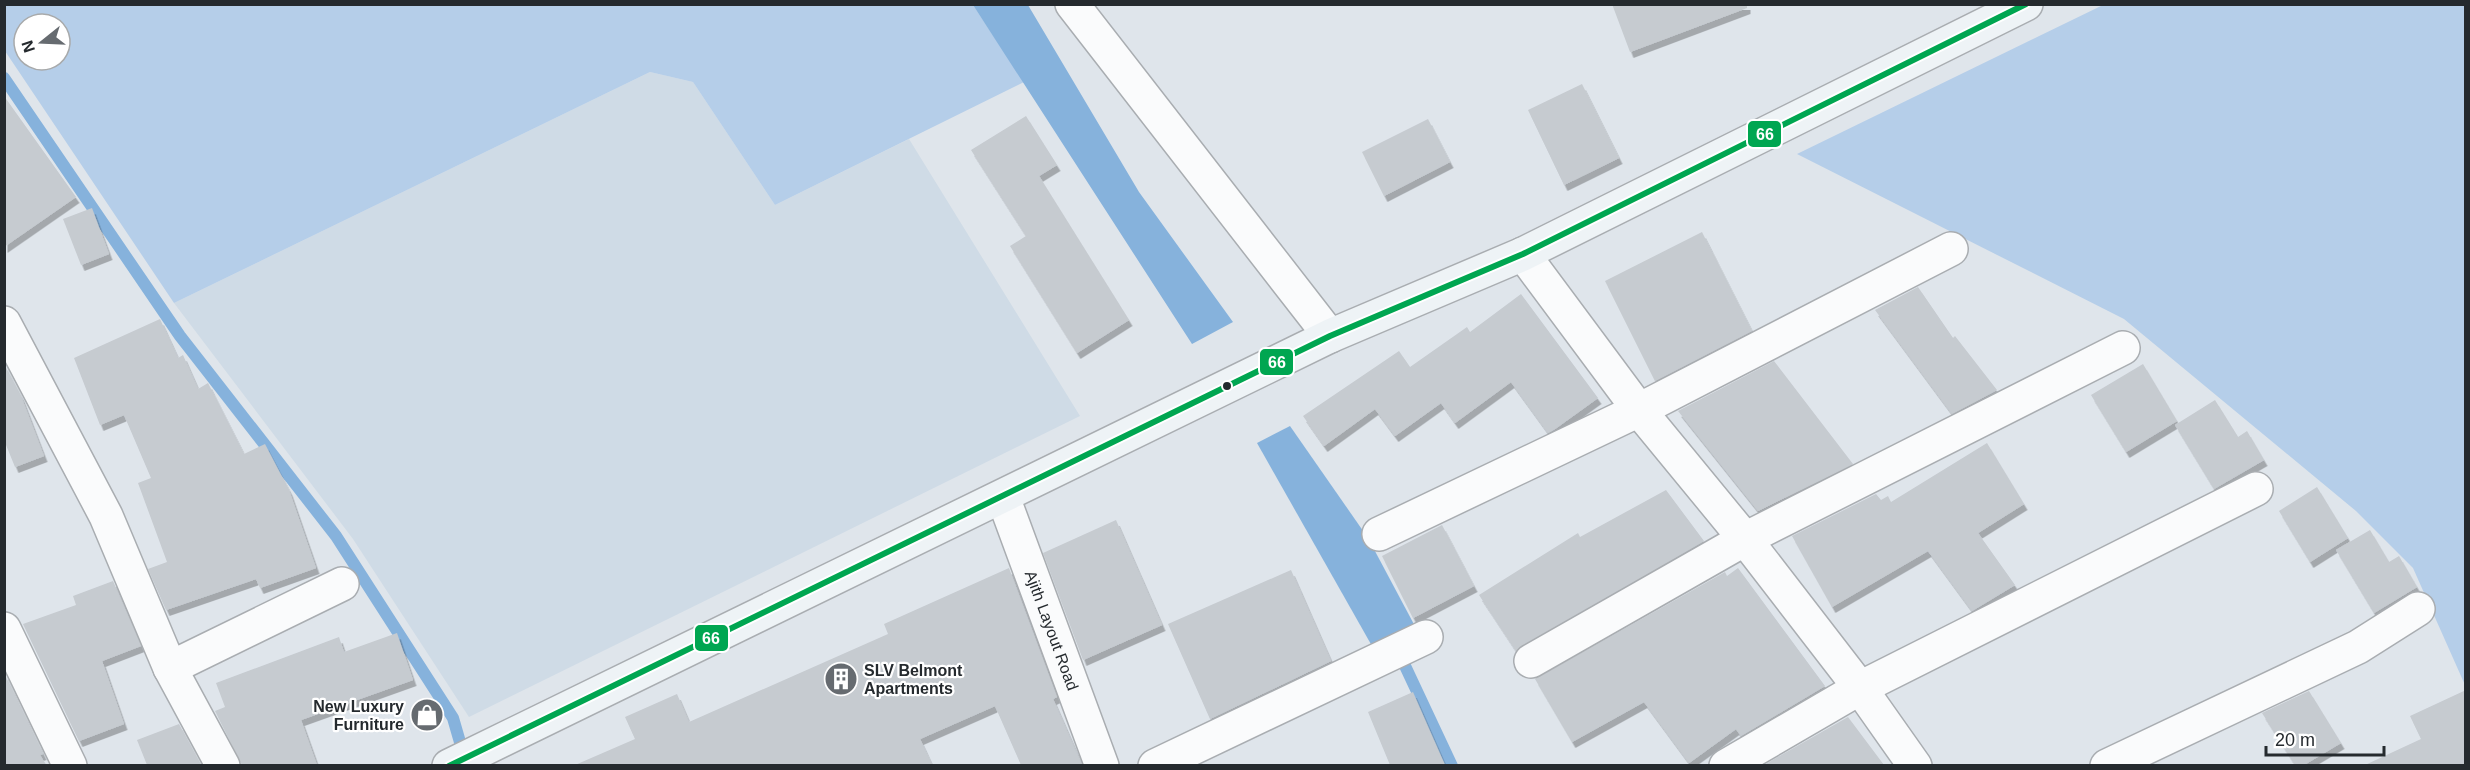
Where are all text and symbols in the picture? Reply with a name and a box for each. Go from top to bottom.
north arrow [12,12,72,72]
text: N [18,38,38,55]
line badge: 66 [1747,120,1782,148]
text: 66 [1756,126,1774,143]
line badge: 66 [1259,348,1294,376]
text: 66 [1268,354,1286,371]
unlabelled marker [1221,380,1233,392]
street label: Ajith Layout Road [1022,568,1082,693]
line badge: 66 [694,624,729,652]
text: 66 [702,630,720,647]
building icon: SLV Belmont Apartments [823,661,859,697]
place label: SLV Belmont Apartments [864,662,963,697]
shop icon: New Luxury Furniture [409,697,445,733]
place label: New Luxury Furniture [313,698,404,733]
scale bar [2266,719,2384,757]
text: 20 m [2275,730,2315,750]

